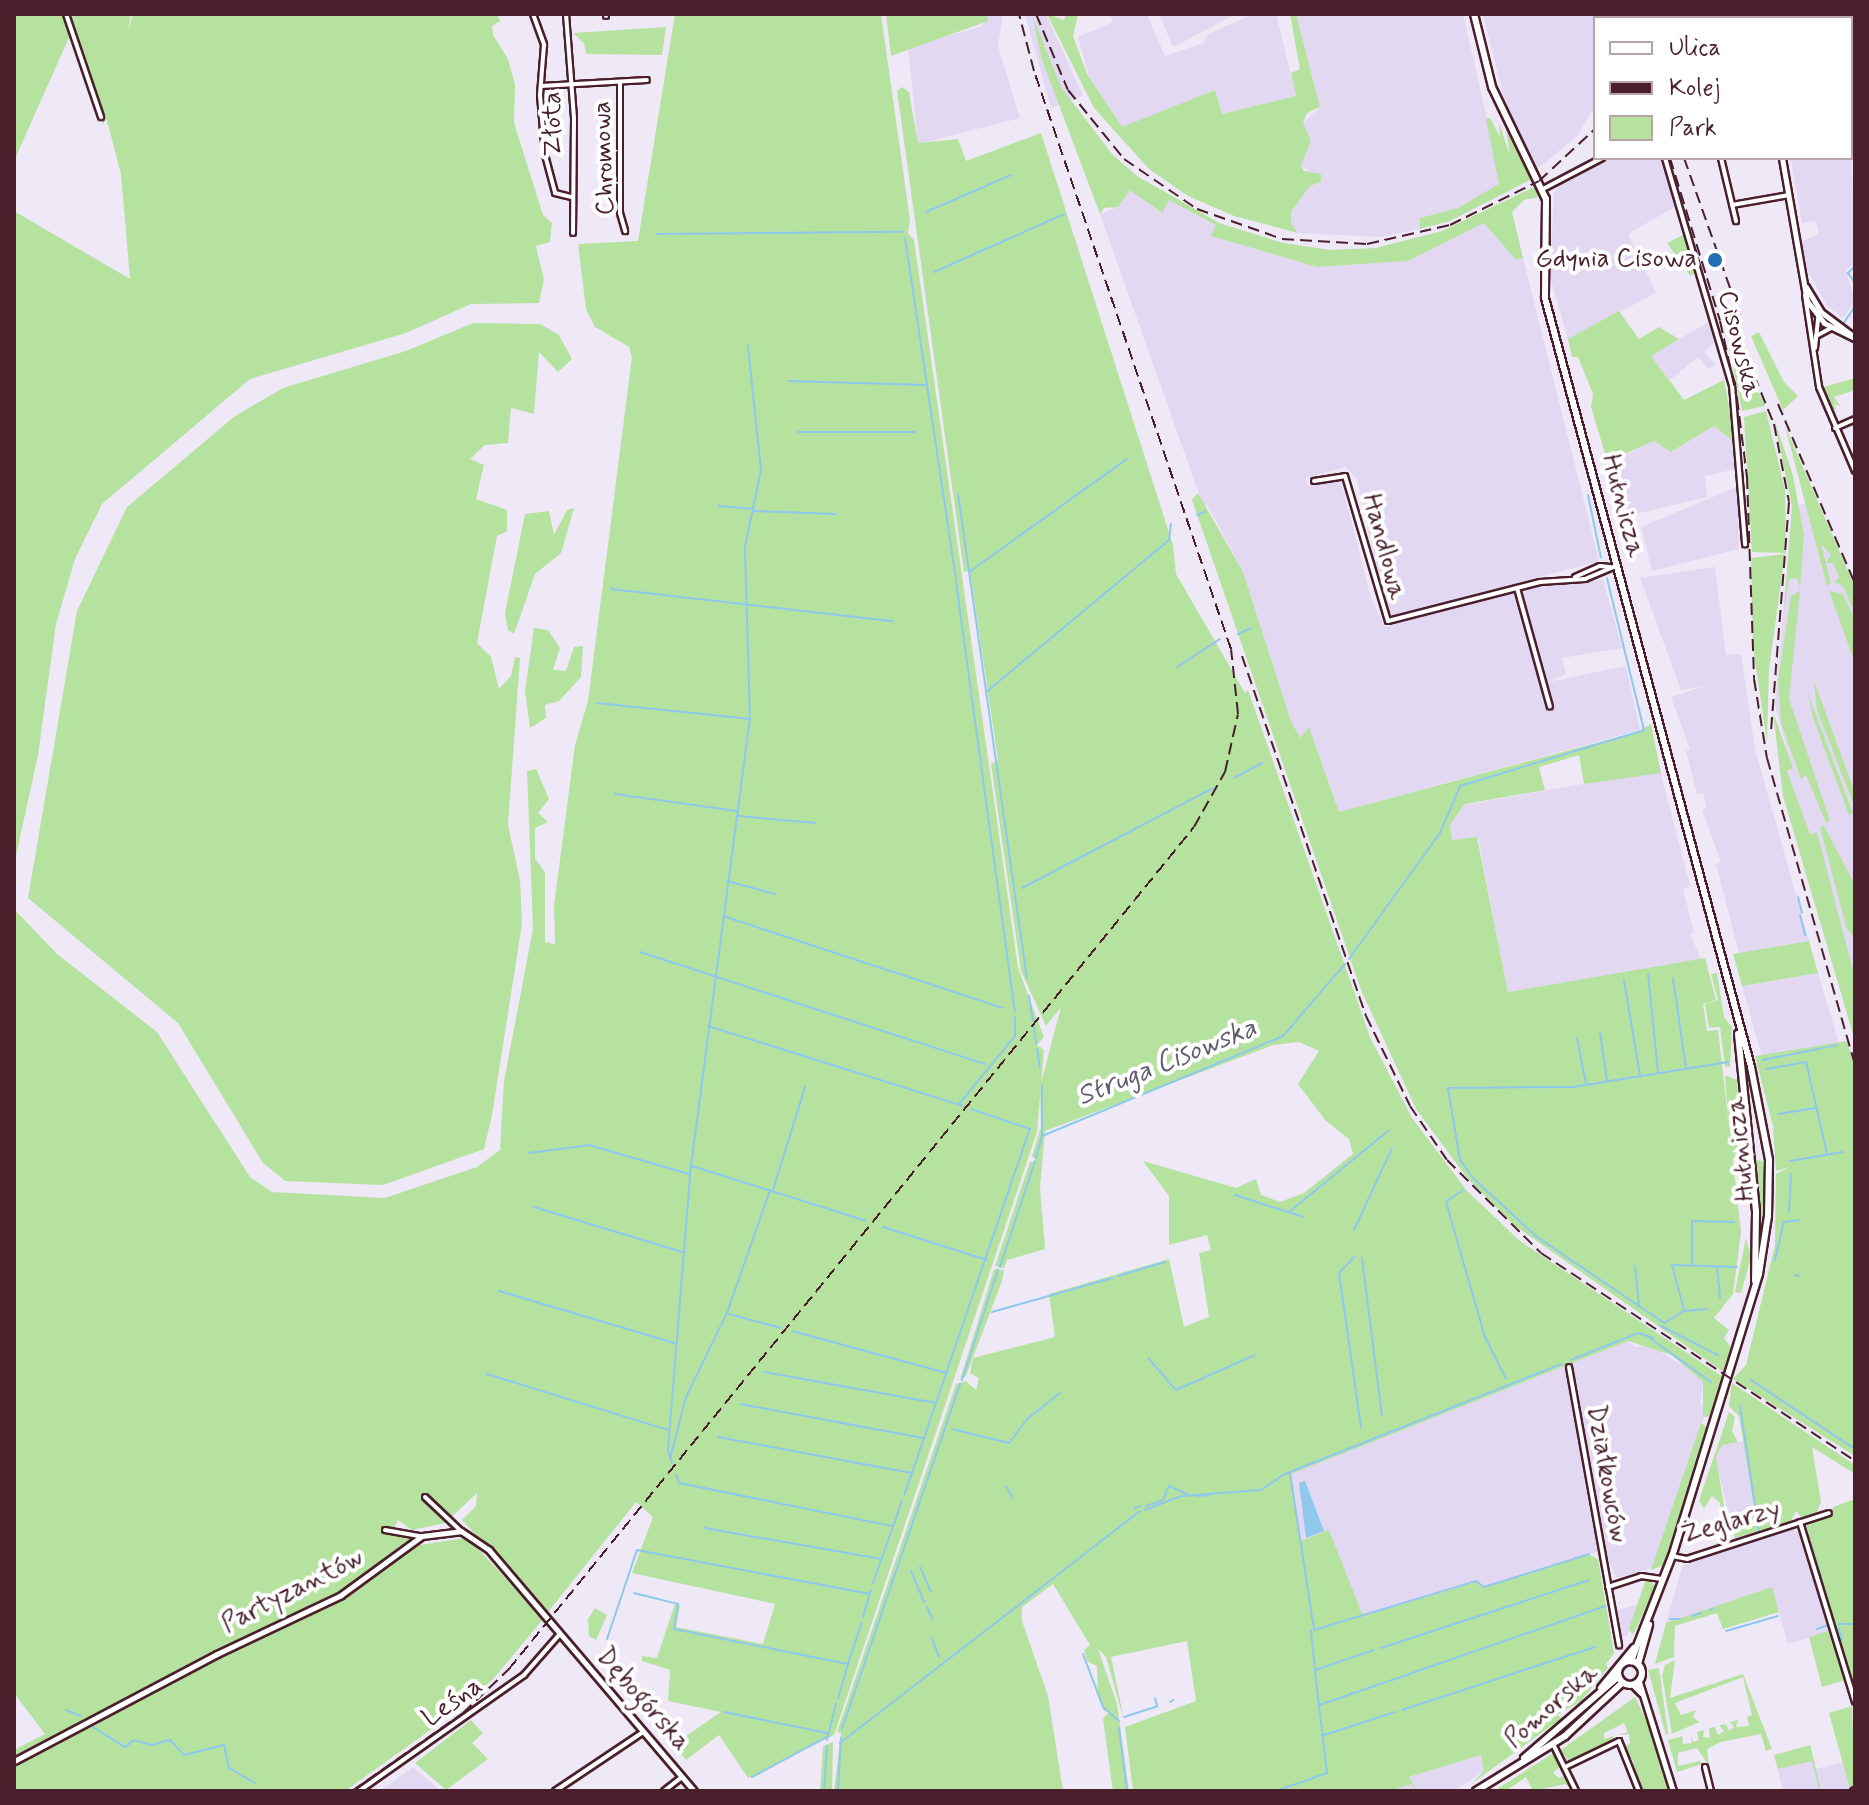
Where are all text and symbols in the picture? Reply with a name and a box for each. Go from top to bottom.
legend [1593,16,1853,160]
text: Ulica [1669,33,1721,64]
text: Kolej [1669,73,1720,104]
street label: Złota [538,91,570,157]
street label: Chromowa [587,100,623,216]
text: Park [1669,113,1717,144]
place label: Gdynia Cisowa [1533,244,1697,276]
marker: Gdynia Cisowa [1704,249,1726,271]
street label: Cisowska [1710,287,1766,401]
street label: Hutnicza [1593,451,1651,561]
street label: Handlowa [1354,491,1412,603]
water label: Struga Cisowska [1067,1010,1267,1116]
street label: Hutnicza [1721,1095,1763,1203]
street label: Działkowców [1579,1403,1633,1545]
street label: Żeglarzy [1678,1494,1784,1552]
street label: Partyzantów [217,1543,369,1641]
street label: Dębogórska [589,1642,695,1758]
street label: Pomorska [1499,1658,1605,1756]
street label: Leśna [417,1671,489,1735]

